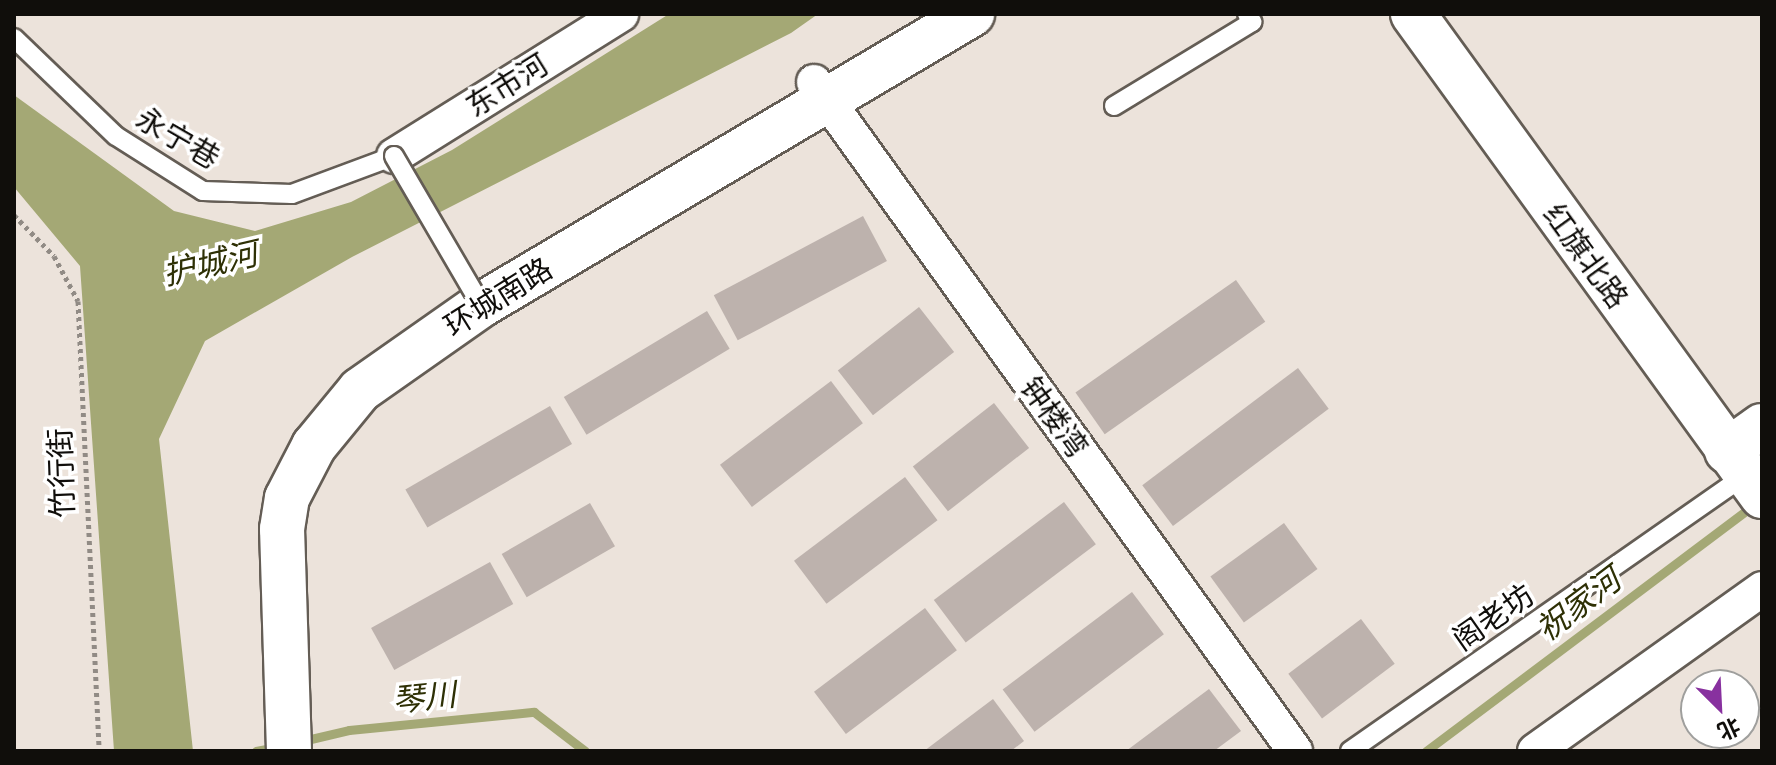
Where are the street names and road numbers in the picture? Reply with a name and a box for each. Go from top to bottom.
street label: 东市河 [459,46,555,124]
street label: 永宁巷 [130,100,226,176]
street label: 红旗北路 [1536,197,1636,315]
street label: 环城南路 [438,250,558,344]
street label: 钟楼湾 [1013,370,1095,464]
street label: 竹行街 [41,427,81,519]
street label: 阁老坊 [1446,576,1540,658]

